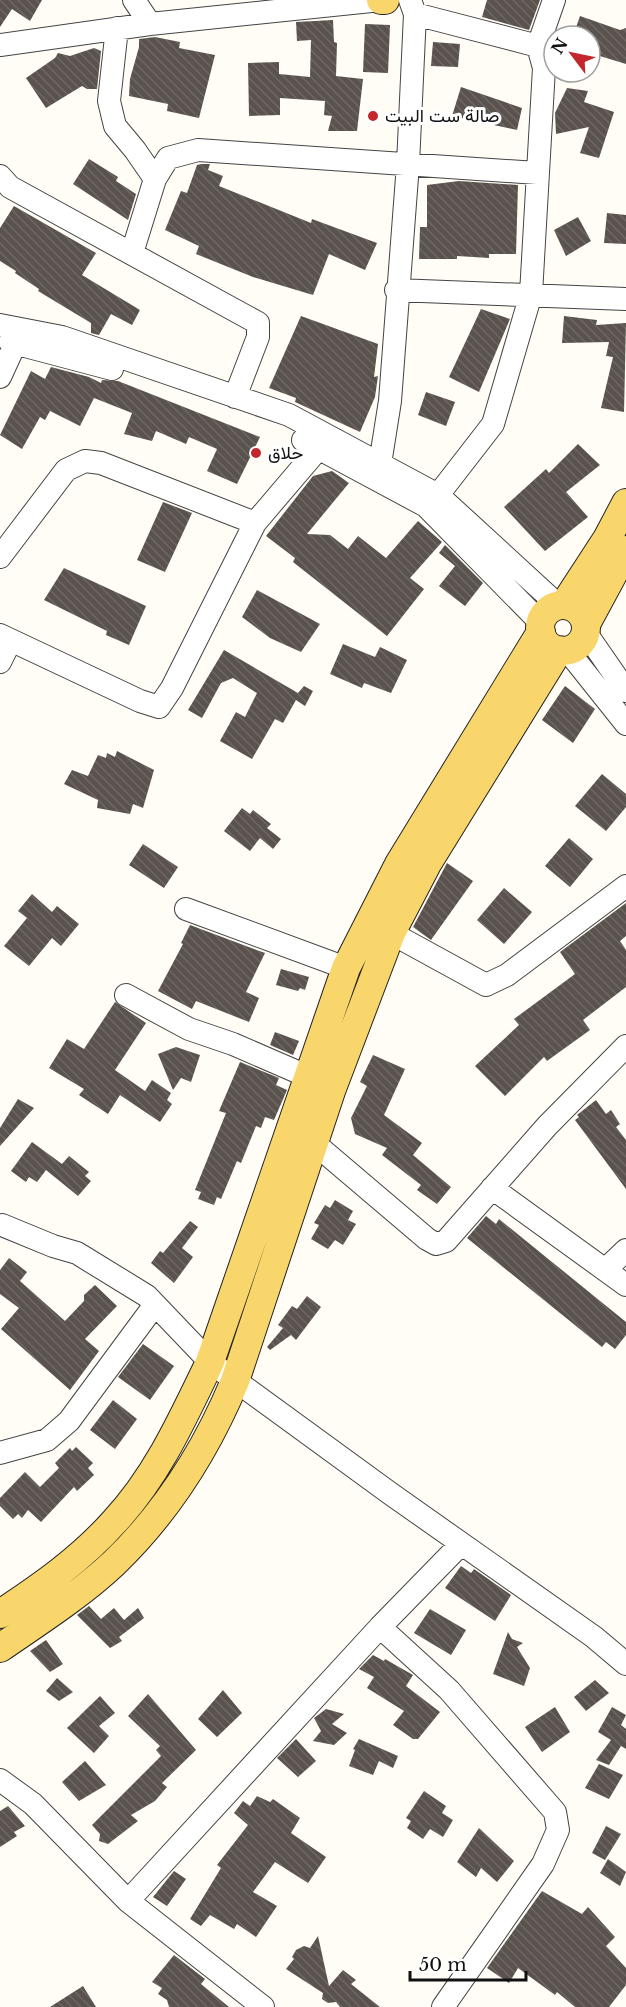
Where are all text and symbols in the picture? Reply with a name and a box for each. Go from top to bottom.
north arrow [542,24,602,84]
text: N [547,34,572,58]
place label: صالة ست البيت [385,105,499,127]
marker: صالة ست البيت [366,109,380,123]
place label: حلاق [268,442,303,464]
marker: حلاق [249,446,263,460]
scale bar [410,1944,526,1982]
text: 50 m [419,1954,467,1976]

